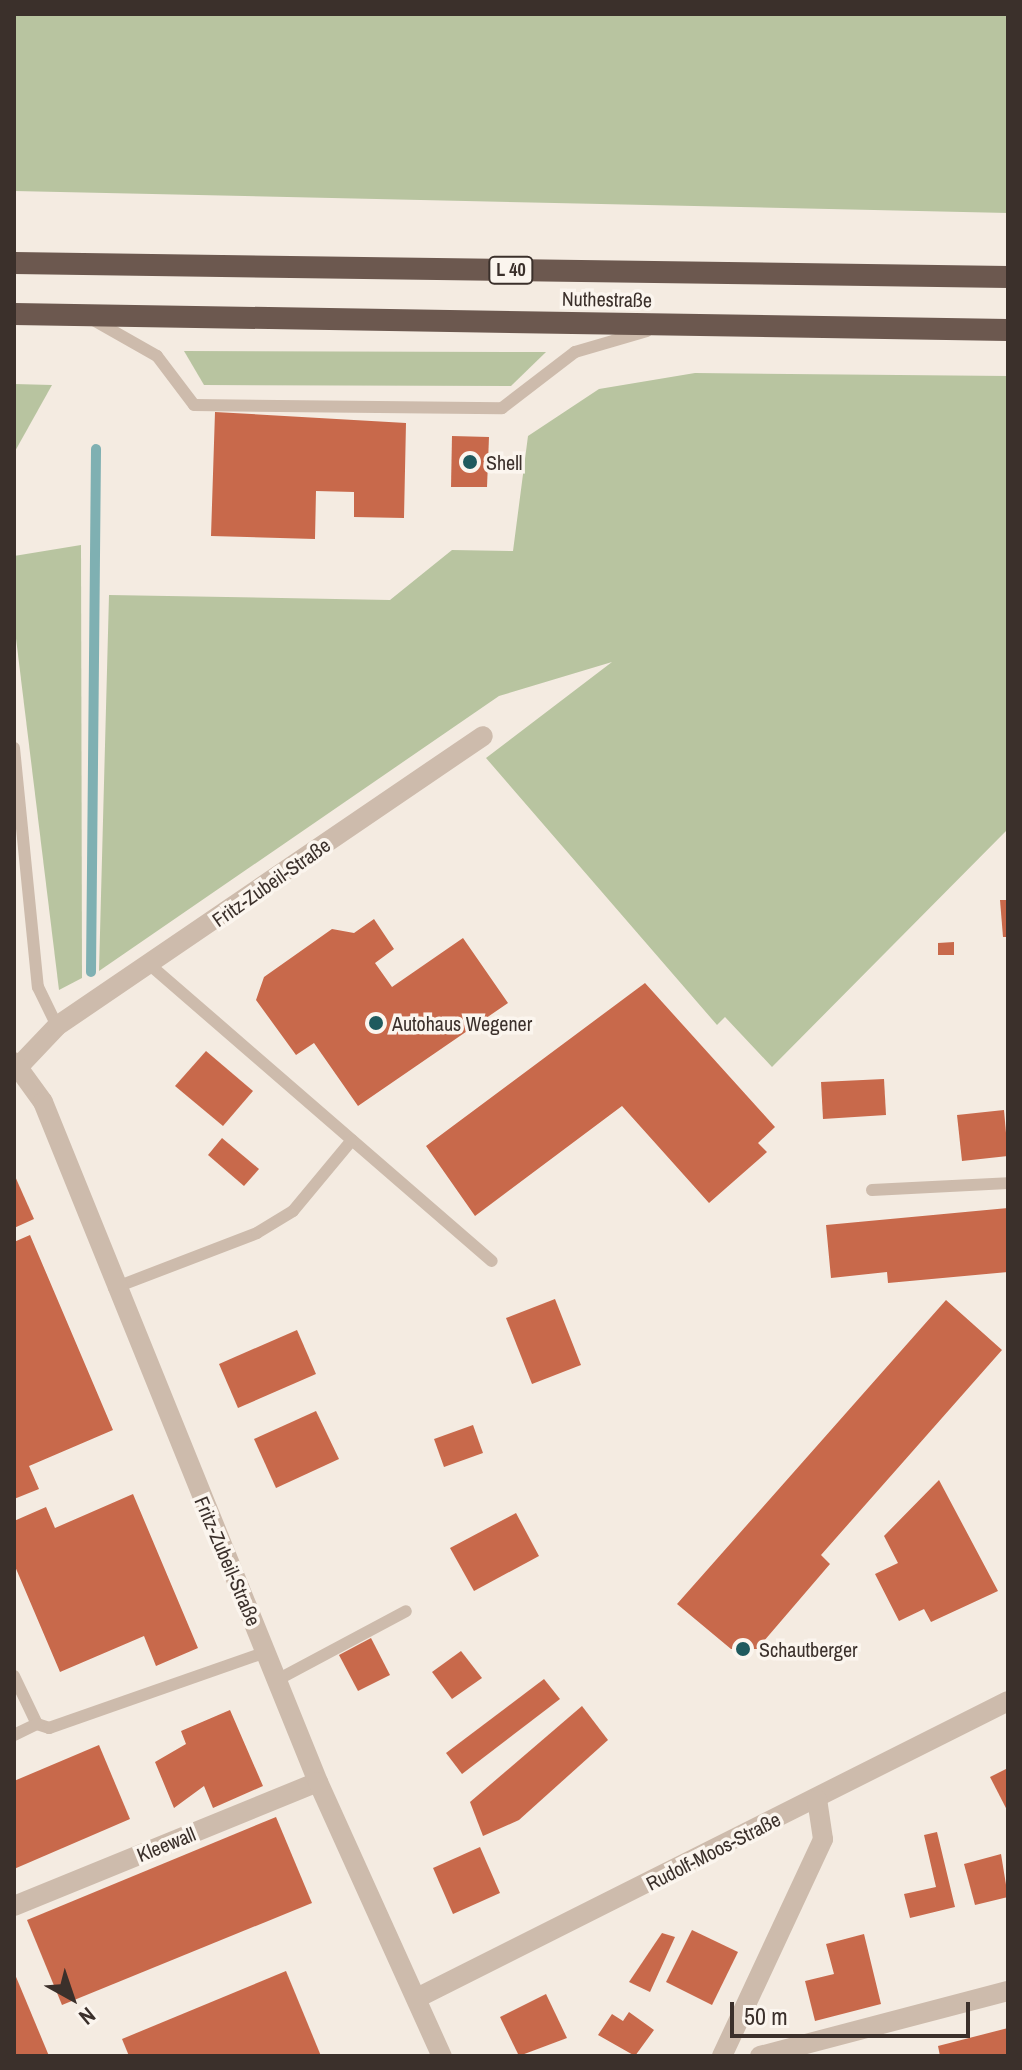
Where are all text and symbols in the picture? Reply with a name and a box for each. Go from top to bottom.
road number: L 40 [487,256,535,284]
street label: Nuthestraße [562,286,652,312]
place label: Shell [486,450,522,474]
marker: Shell [461,453,479,471]
street label: Fritz-Zubeil-Straße [207,832,335,932]
place label: Autohaus Wegener [392,1011,532,1035]
marker: Autohaus Wegener [367,1014,385,1032]
street label: Fritz-Zubeil-Straße [190,1493,266,1629]
place label: Schautberger [759,1637,857,1661]
marker: Schautberger [734,1640,752,1658]
street label: Rudolf-Moos-Straße [642,1807,784,1895]
street label: Kleewall [133,1821,199,1867]
north arrow [32,1958,112,2038]
scale bar [734,1986,974,2036]
text: 50 m [744,2000,788,2032]
text: N [73,2001,102,2032]

